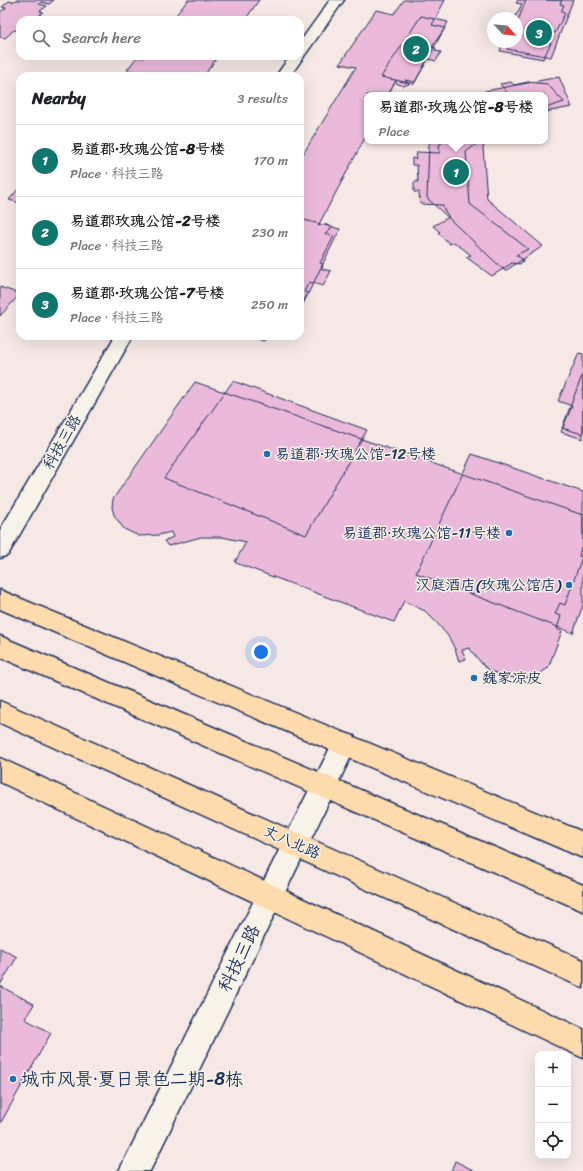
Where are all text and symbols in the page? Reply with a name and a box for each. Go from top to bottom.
north arrow [487,12,523,48]
search box [16,16,304,60]
pin: 3 [526,18,552,48]
text: Search here [62,25,141,51]
icon: search [30,27,52,49]
pin: 2 [403,34,429,64]
text: Nearby [32,83,86,113]
text: 3 results [237,87,288,110]
popup [364,92,548,144]
text: 易道郡·玫瑰公馆-8号楼 [378,94,534,120]
text: Place [378,120,410,143]
text: 易道郡·玫瑰公馆-8号楼 [70,136,225,162]
text: 1 [42,149,48,172]
text: 170 m [253,149,288,172]
pin: 1 [443,157,469,187]
text: Place · 科技三路 [70,162,164,185]
text: 易道郡玫瑰公馆-2号楼 [70,208,221,234]
text: 2 [41,221,49,244]
text: 230 m [252,221,288,244]
text: Place · 科技三路 [70,234,164,257]
text: 易道郡·玫瑰公馆-7号楼 [70,280,225,306]
text: 3 [41,293,49,316]
text: 250 m [251,293,288,316]
text: Place · 科技三路 [70,306,164,329]
street label: 科技三路 [36,410,88,474]
place label: 易道郡·玫瑰公馆-12号楼 [275,441,436,467]
marker: 易道郡·玫瑰公馆-12号楼 [262,449,272,459]
place label: 易道郡·玫瑰公馆-11号楼 [342,520,501,546]
marker: 易道郡·玫瑰公馆-11号楼 [504,528,514,538]
place label: 汉庭酒店(玫瑰公馆店) [415,572,562,598]
marker: 汉庭酒店(玫瑰公馆店) [564,580,574,590]
your location [251,642,271,662]
place label: 魏家凉皮 [482,665,542,691]
marker: 魏家凉皮 [469,673,479,683]
street label: 丈八北路 [259,818,325,866]
street label: 科技三路 [209,919,269,997]
map controls [535,1051,571,1159]
button: + [535,1051,571,1087]
place label: 城市风景·夏日景色二期-8栋 [21,1063,243,1095]
marker: 城市风景·夏日景色二期-8栋 [8,1074,18,1084]
button: − [535,1087,571,1123]
button: locate [535,1123,571,1159]

